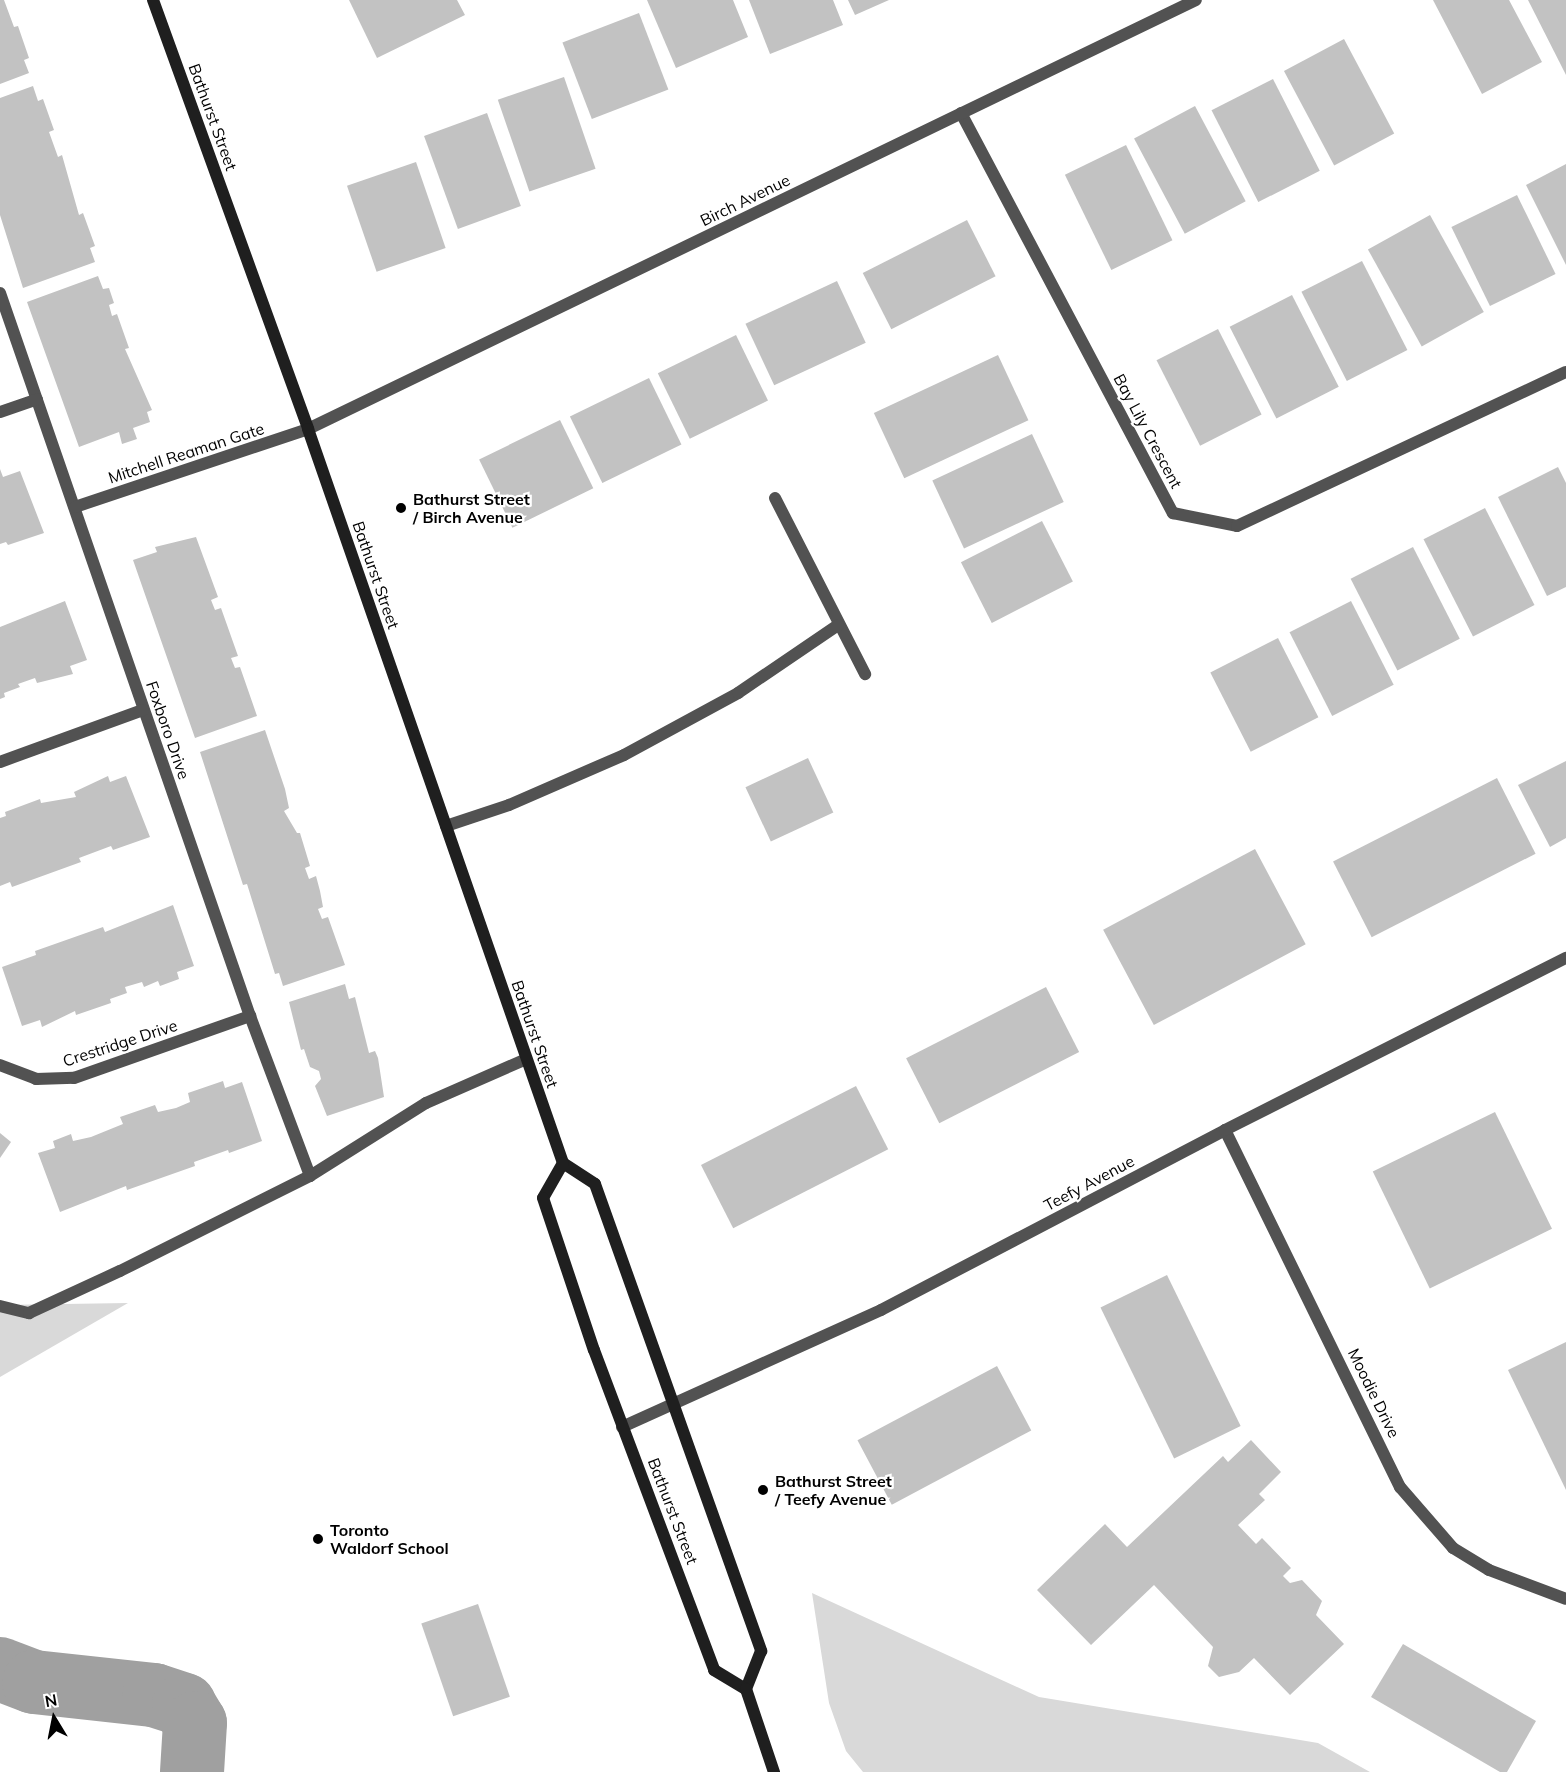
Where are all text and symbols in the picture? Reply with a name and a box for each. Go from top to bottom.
street label: Bathurst Street [185,61,241,173]
street label: Birch Avenue [697,170,793,230]
street label: Bay Lily Crescent [1110,371,1186,491]
street label: Mitchell Reaman Gate [106,419,266,487]
place label: Bathurst Street / Birch Avenue [413,489,530,527]
marker: Bathurst Street / Birch Avenue [394,501,408,515]
street label: Bathurst Street [349,519,403,631]
street label: Foxboro Drive [142,678,194,782]
street label: Bathurst Street [508,978,562,1090]
street label: Crestridge Drive [60,1015,180,1071]
street label: Teefy Avenue [1041,1151,1137,1215]
street label: Moodie Drive [1344,1345,1404,1441]
street label: Bathurst Street [644,1455,702,1567]
place label: Bathurst Street / Teefy Avenue [775,1471,892,1509]
marker: Bathurst Street / Teefy Avenue [756,1483,770,1497]
place label: Toronto Waldorf School [330,1520,449,1558]
marker: Toronto Waldorf School [311,1532,325,1546]
north arrow [24,1688,84,1748]
text: N [43,1689,59,1711]

